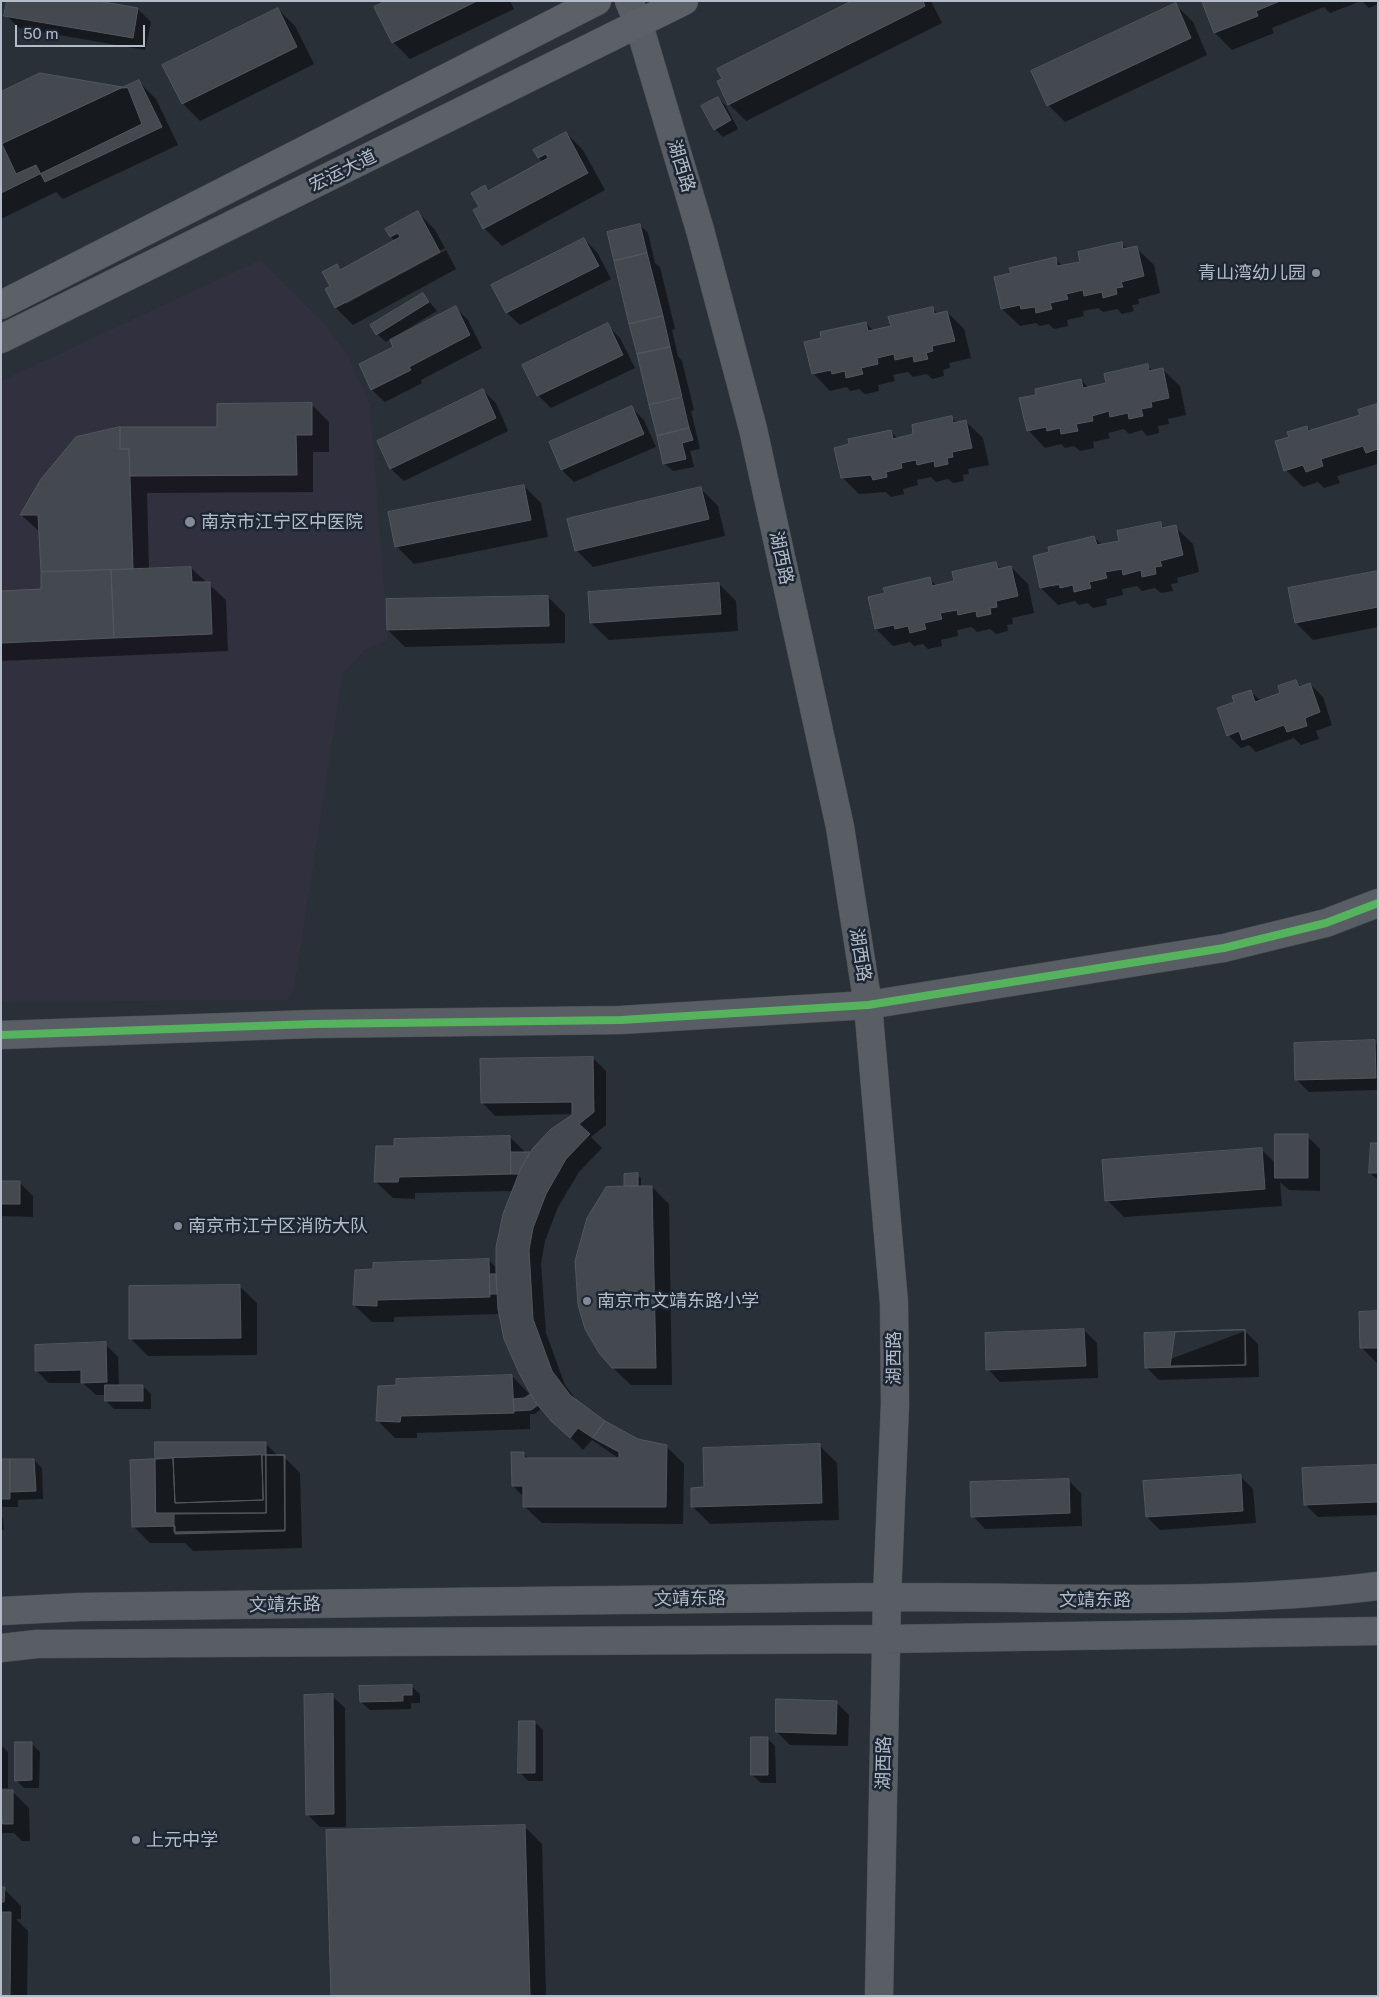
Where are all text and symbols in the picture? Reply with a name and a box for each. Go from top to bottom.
scale bar [18,15,148,47]
text: 50 m [23,25,58,42]
street label: 湖西路 [663,137,699,195]
street label: 宏运大道 [306,146,380,196]
place label: 青山湾幼儿园 [1198,262,1306,284]
marker: 青山湾幼儿园 [1310,267,1322,279]
place label: 南京市江宁区中医院 [201,511,363,533]
marker: 南京市江宁区中医院 [183,515,197,529]
street label: 湖西路 [765,529,797,587]
street label: 湖西路 [845,927,875,983]
place label: 南京市江宁区消防大队 [188,1215,368,1237]
marker: 南京市江宁区消防大队 [172,1220,184,1232]
place label: 南京市文靖东路小学 [597,1290,759,1312]
marker: 南京市文靖东路小学 [581,1295,593,1307]
street label: 湖西路 [883,1331,905,1385]
street label: 文靖东路 [654,1588,726,1610]
street label: 文靖东路 [1059,1589,1131,1611]
street label: 文靖东路 [249,1594,321,1616]
street label: 湖西路 [873,1736,895,1790]
place label: 上元中学 [146,1829,218,1851]
marker: 上元中学 [130,1834,142,1846]

